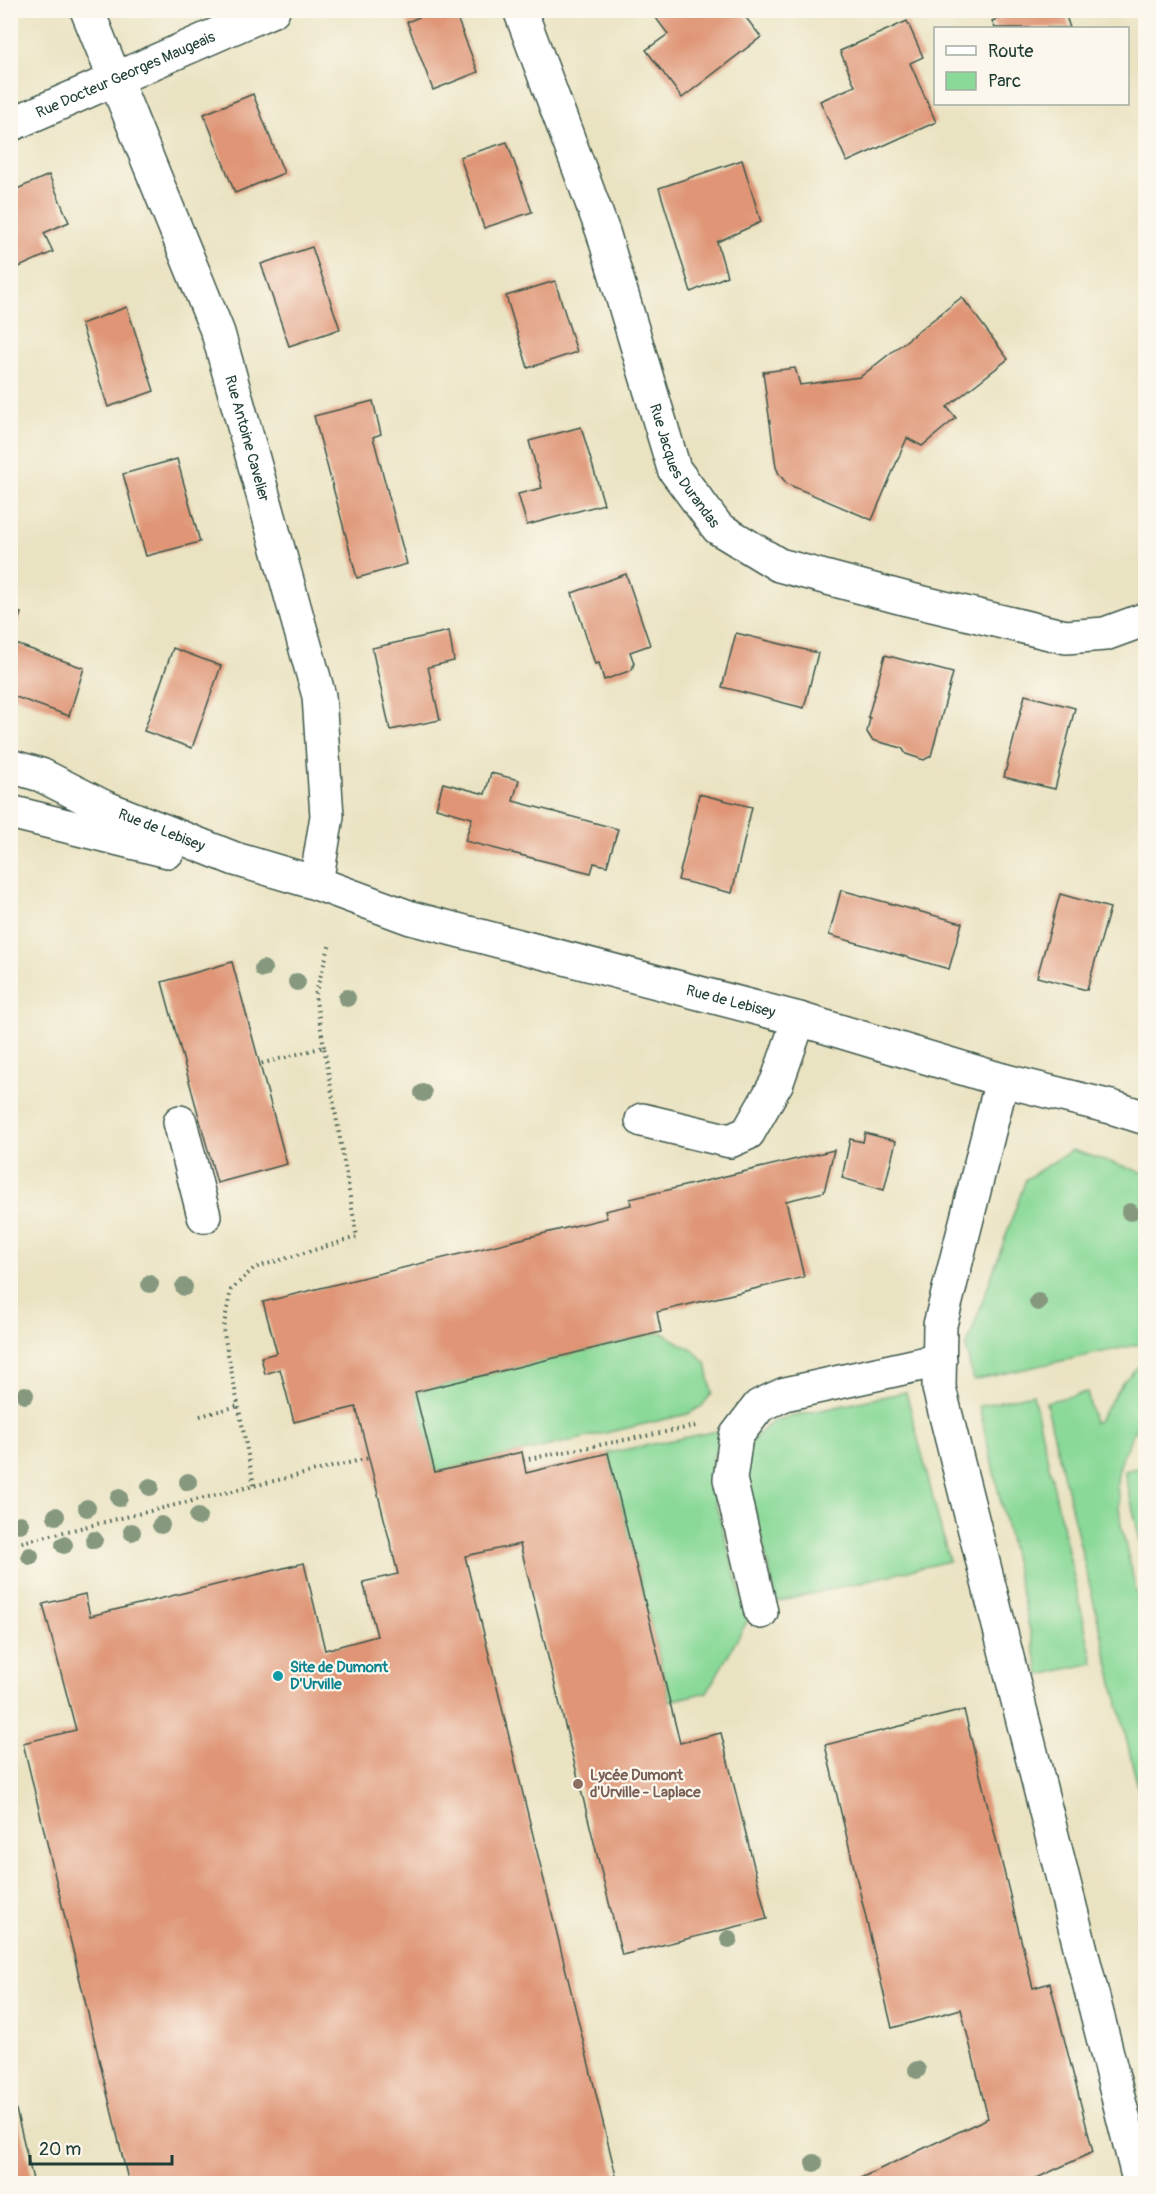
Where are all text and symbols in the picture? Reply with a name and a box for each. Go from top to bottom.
street label: Rue Docteur Georges Maugeais [33,27,218,122]
legend [934,27,1129,105]
text: Route [988,40,1033,63]
text: Parc [988,70,1021,93]
street label: Rue Antoine Cavelier [221,373,274,504]
street label: Rue Jacques Durandas [645,401,724,532]
street label: Rue de Lebisey [116,804,208,856]
street label: Rue de Lebisey [684,981,778,1022]
place label: Site de Dumont D'Urville [290,1658,389,1694]
marker: Site de Dumont D'Urville [271,1669,285,1683]
place label: Lycée Dumont d'Urville - Laplace [590,1766,701,1802]
marker: Lycée Dumont d'Urville - Laplace [571,1777,585,1791]
scale bar [30,2128,172,2166]
text: 20 m [39,2138,81,2161]

